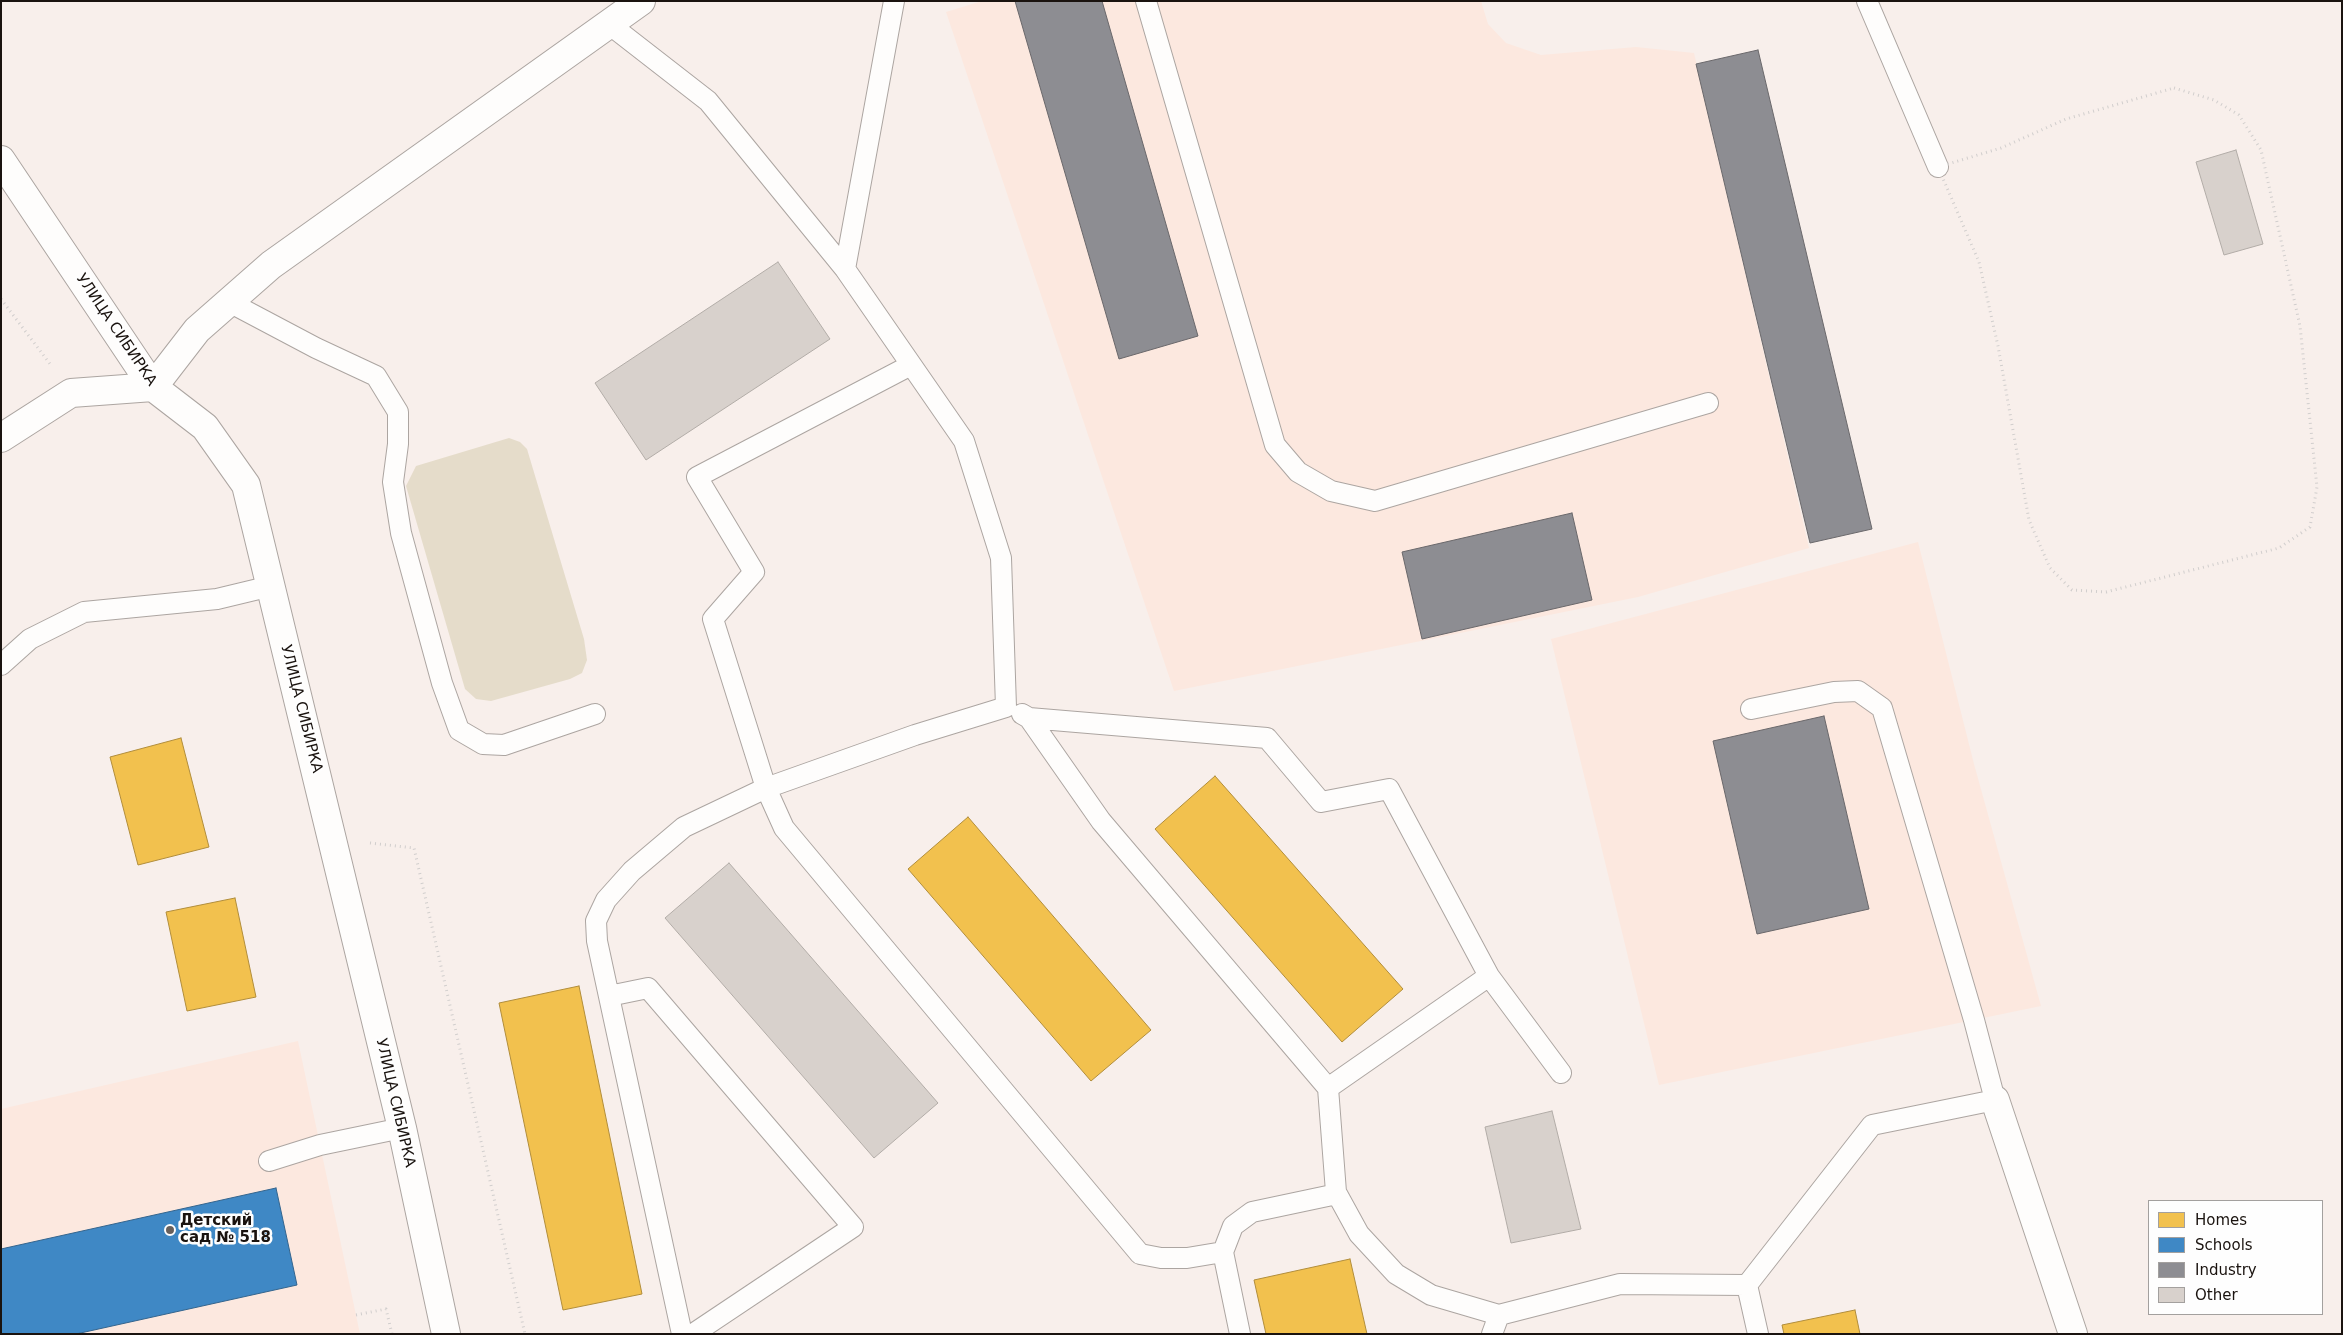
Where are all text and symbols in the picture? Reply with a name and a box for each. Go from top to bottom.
street label: УЛИЦА СИБИРКА [72,270,160,390]
street label: УЛИЦА СИБИРКА [276,643,326,775]
street label: УЛИЦА СИБИРКА [371,1037,419,1169]
legend [2148,1200,2323,1315]
text: Homes [2195,1211,2247,1229]
place label: Детский сад № 518 [180,1212,271,1247]
marker: Детский сад № 518 [164,1224,176,1236]
text: Schools [2195,1236,2253,1254]
text: Industry [2195,1261,2257,1279]
text: Other [2195,1286,2238,1304]

